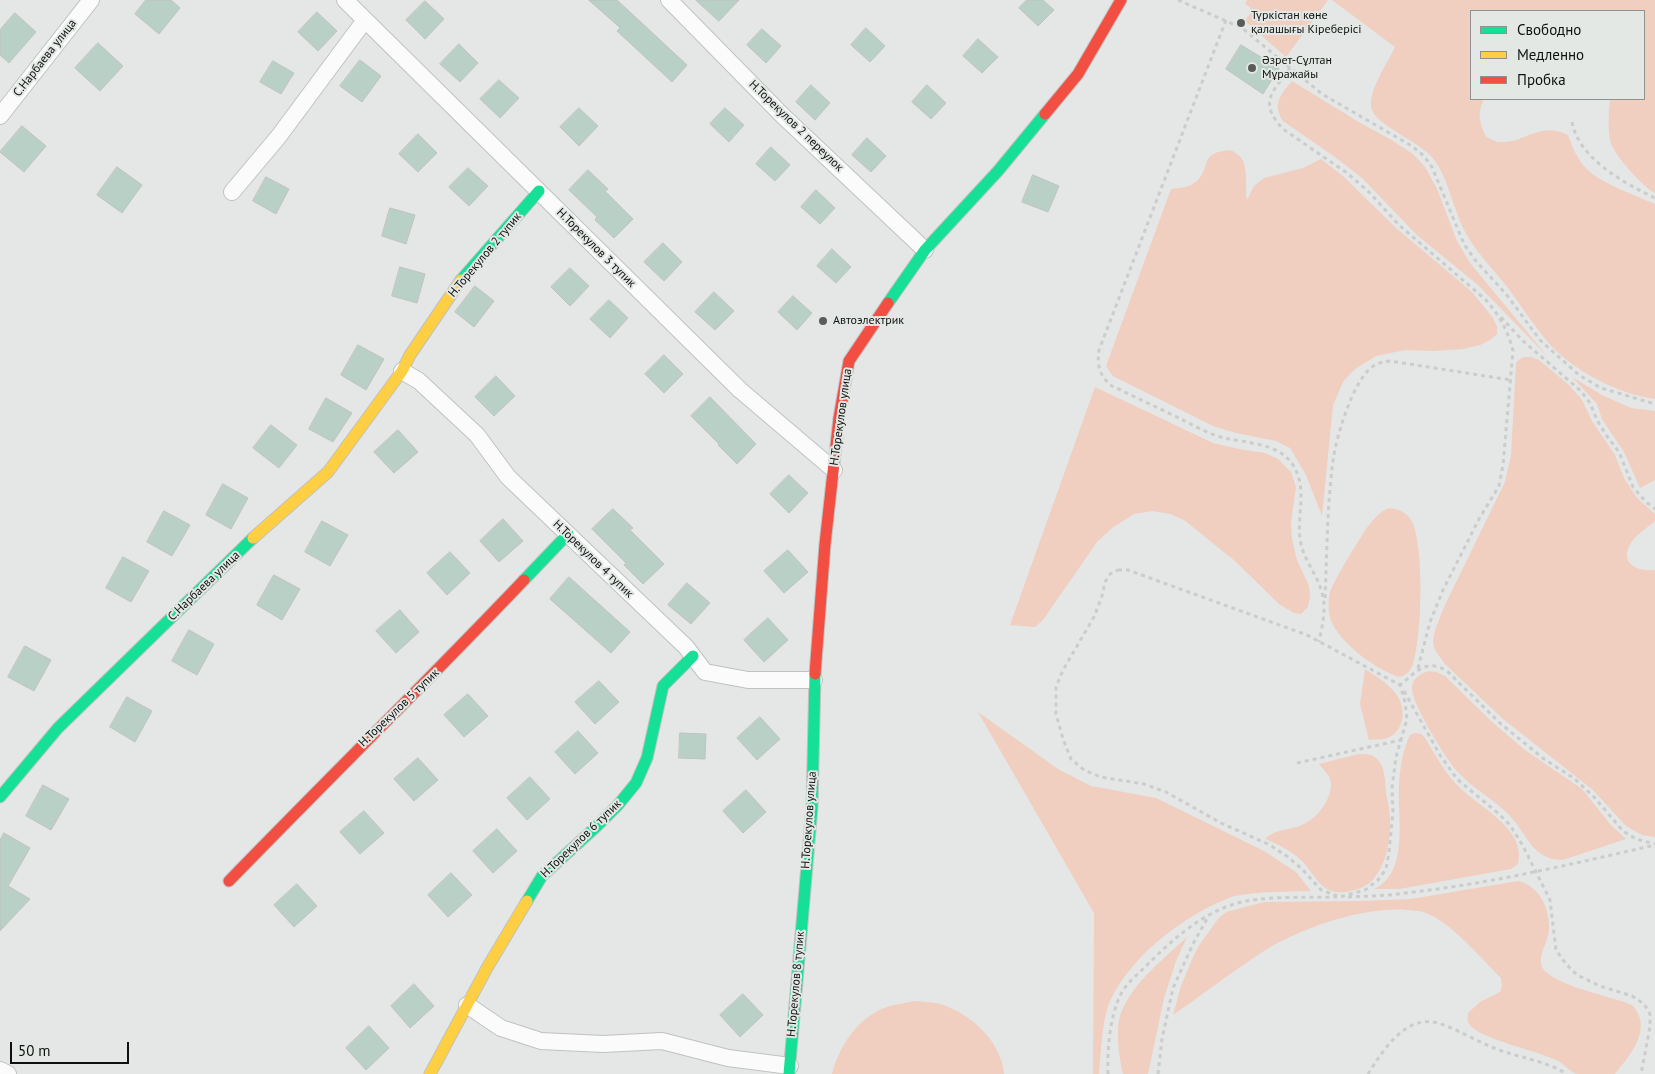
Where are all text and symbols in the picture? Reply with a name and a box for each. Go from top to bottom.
place label: Түркістан көне қалашығы Кіреберісі [1251,9,1361,37]
legend [1470,10,1645,100]
street label: С.Нарбаева улица [10,16,80,100]
marker: Түркістан көне қалашығы Кіреберісі [1235,17,1247,29]
text: Свободно [1517,20,1581,39]
text: Медленно [1517,45,1584,64]
place label: Әзрет-Сұлтан Мұражайы [1262,54,1332,82]
marker: Әзрет-Сұлтан Мұражайы [1246,62,1258,74]
text: Пробка [1517,70,1566,89]
street label: Н.Торекулов 2 переулок [746,77,846,175]
street label: Н.Торекулов 3 тупик [553,205,639,291]
street label: Н.Торекулов 2 тупик [445,210,525,300]
place label: Автоэлектрик [833,314,904,328]
marker: Автоэлектрик [817,315,829,327]
street label: Н.Торекулов улица [827,368,855,466]
street label: Н.Торекулов 4 тупик [550,517,636,601]
street label: С.Нарбаева улица [165,548,243,624]
street label: Н.Торекулов 5 тупик [356,666,442,750]
street label: Н.Торекулов улица [798,771,820,869]
street label: Н.Торекулов 6 тупик [538,797,624,881]
street label: Н.Торекулов 8 тупик [784,931,808,1037]
scale bar [12,1032,131,1064]
text: 50 m [18,1041,51,1060]

